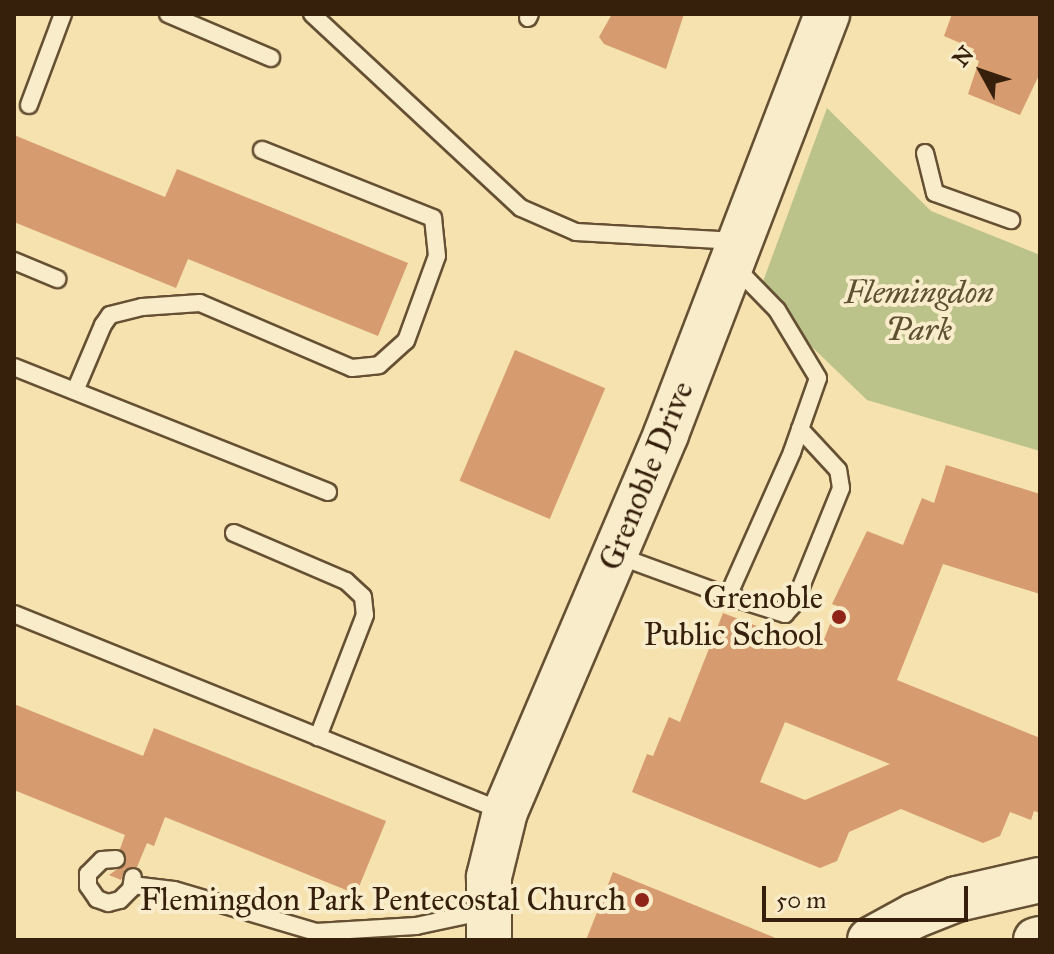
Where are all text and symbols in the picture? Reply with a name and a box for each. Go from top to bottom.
north arrow [942,32,1022,112]
text: N [947,40,980,72]
park label: Flemingdon Park [844,275,994,350]
street label: Grenoble Drive [592,376,702,576]
place label: Grenoble Public School [644,580,823,655]
marker: Grenoble Public School [830,608,848,626]
scale bar [766,870,972,920]
place label: Flemingdon Park Pentecostal Church [140,881,626,919]
text: 50 m [776,885,826,915]
marker: Flemingdon Park Pentecostal Church [633,891,651,909]

